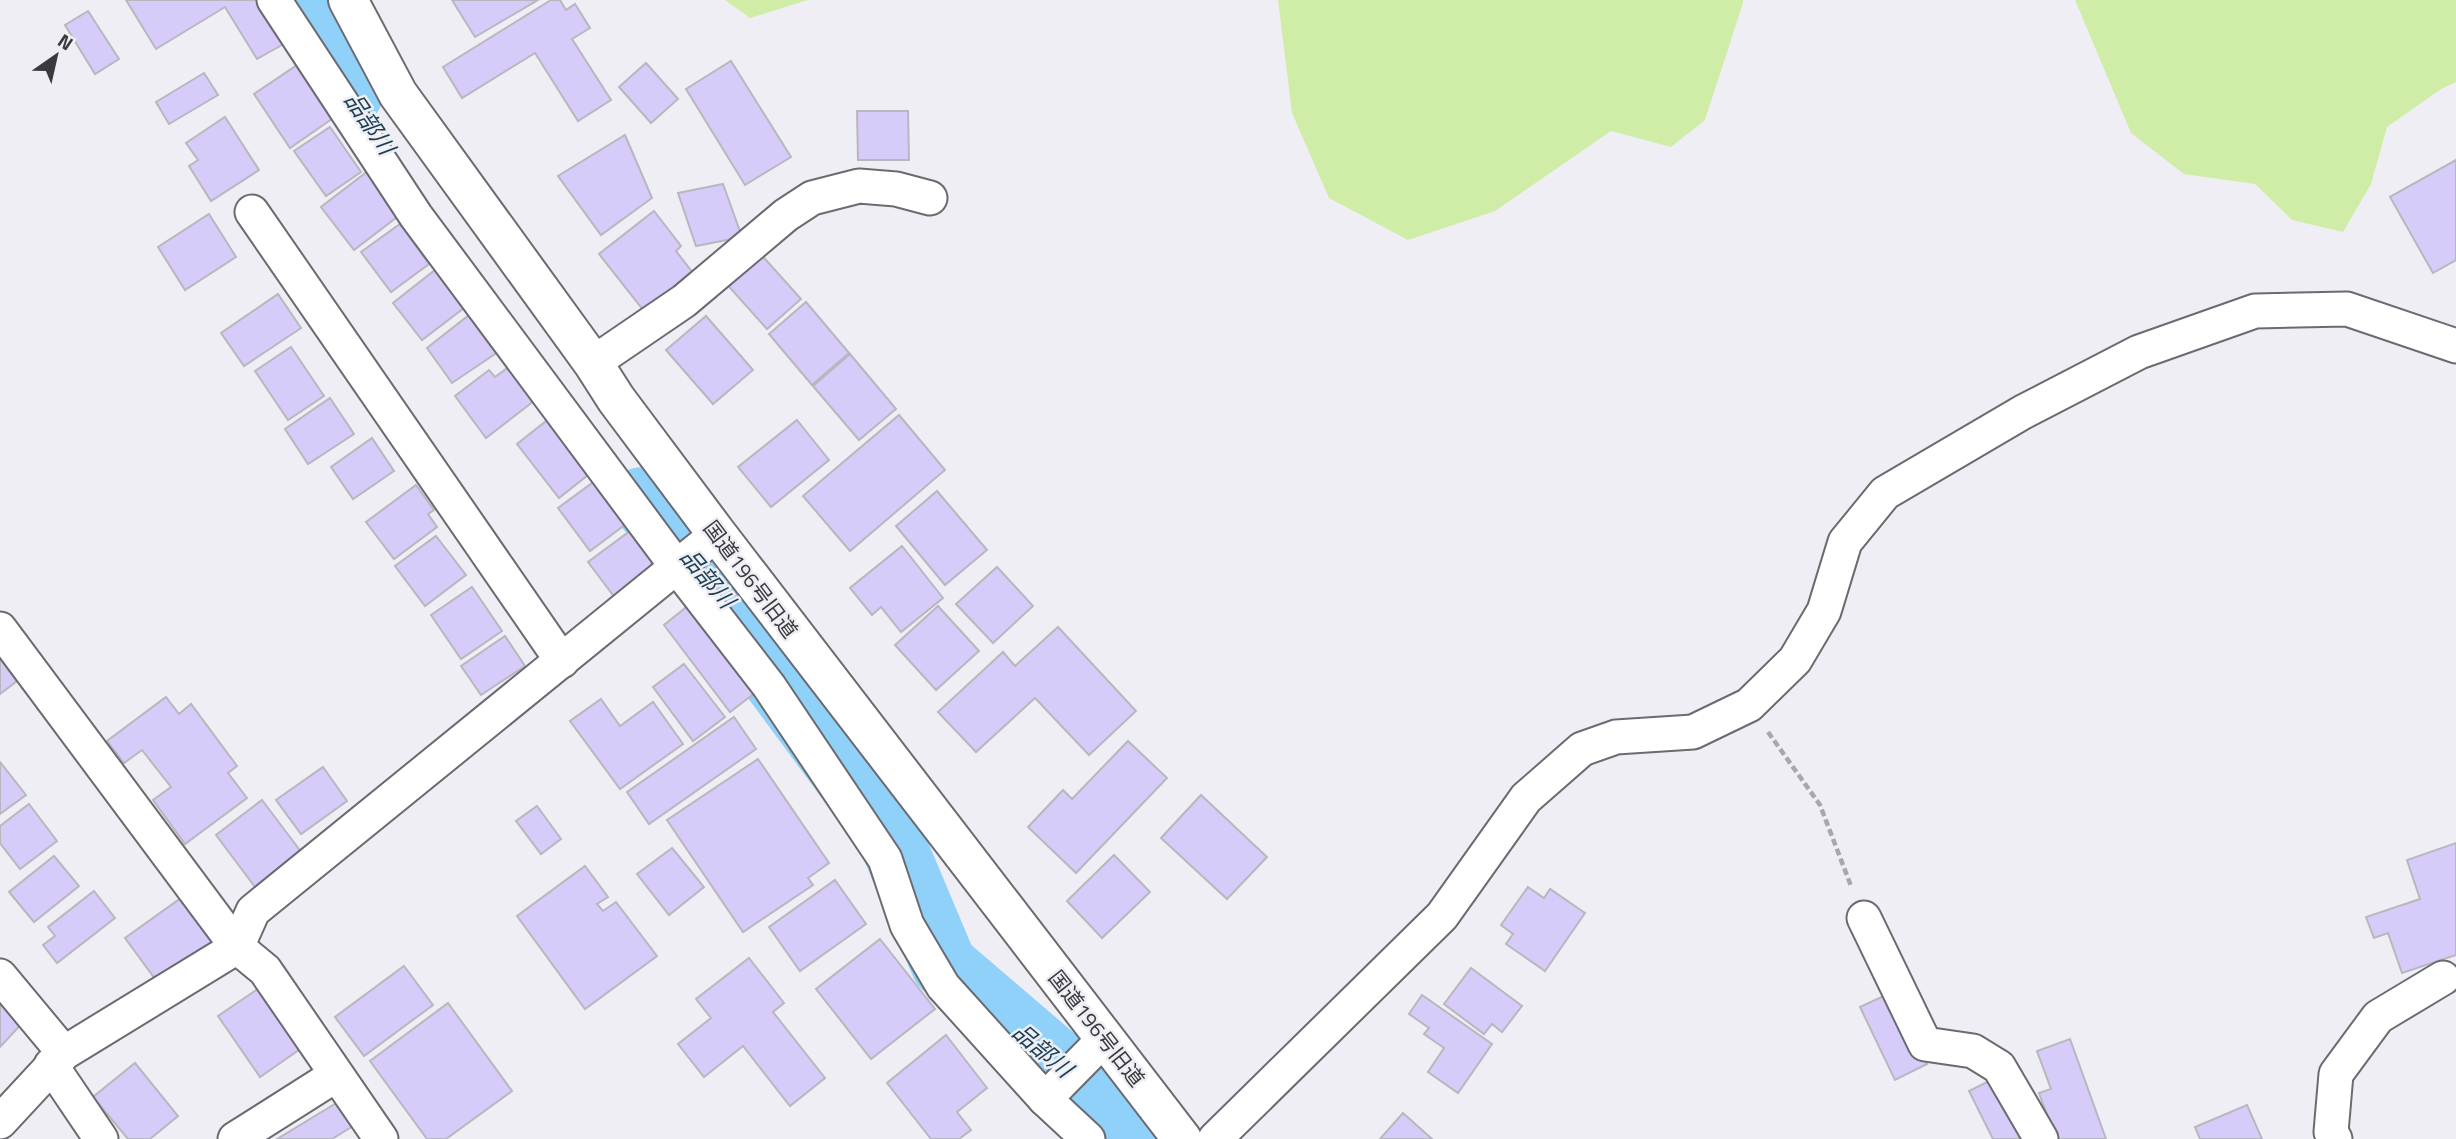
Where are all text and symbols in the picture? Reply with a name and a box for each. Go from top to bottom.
north arrow [21,21,91,91]
text: N [52,26,79,57]
water label: 品部川 [336,85,405,164]
street label: 国道196号旧道 [696,513,806,645]
water label: 品部川 [672,540,746,618]
street label: 国道196号旧道 [1041,963,1153,1093]
water label: 品部川 [1005,1014,1083,1088]

